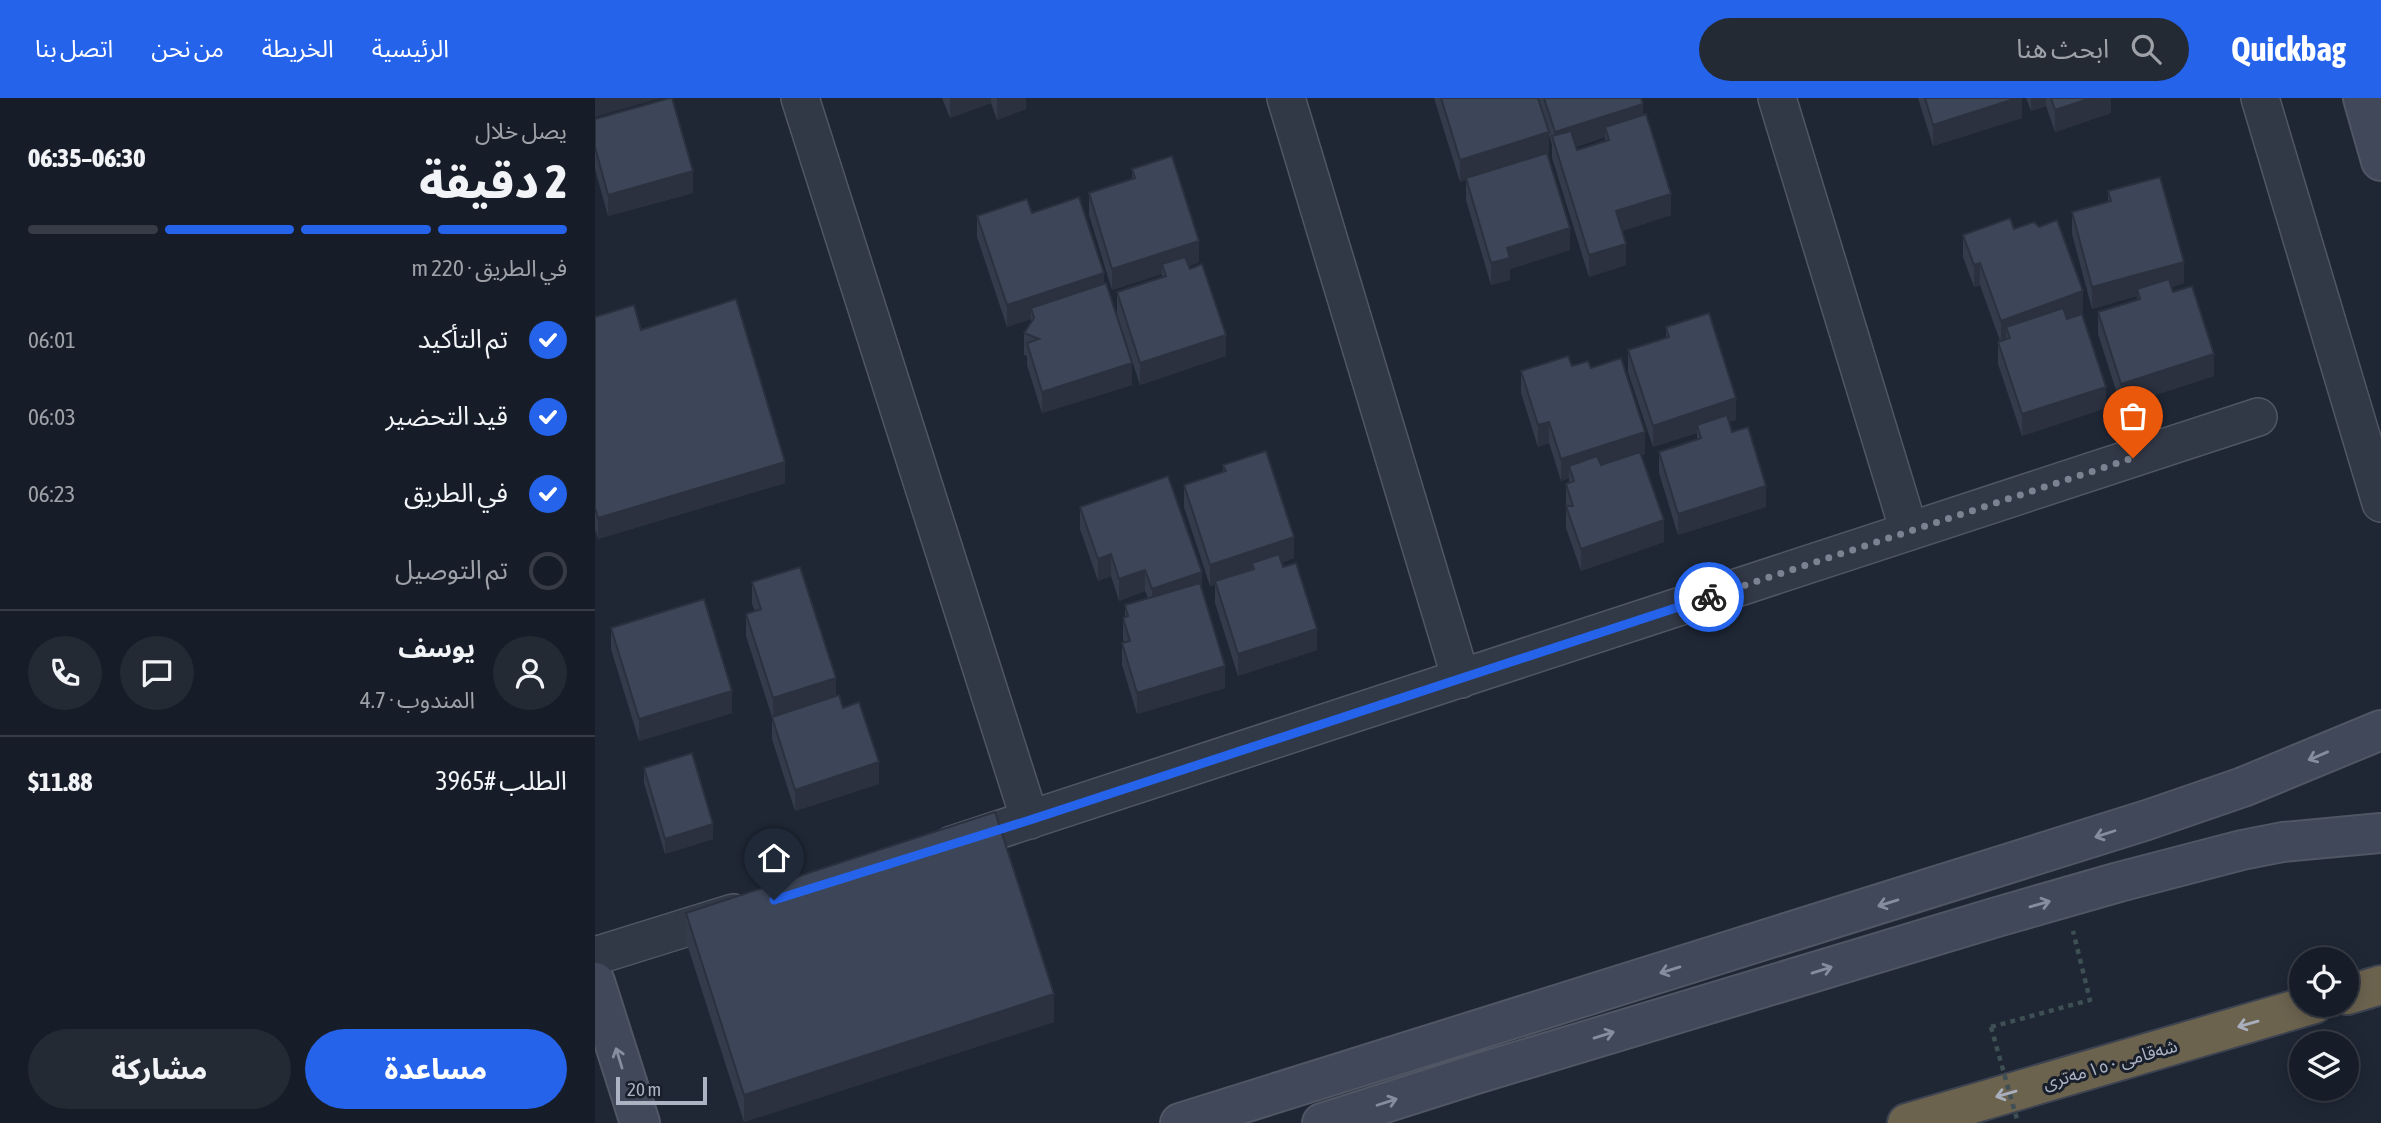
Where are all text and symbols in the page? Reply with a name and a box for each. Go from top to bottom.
search box [1699,18,2189,81]
icon: search [2127,30,2165,68]
text: Quickbag [2231,30,2346,68]
text: ابحث هنا [2016,34,2109,64]
text: اتصل بنا [35,35,113,62]
text: من نحن [151,35,224,62]
text: الخريطة [262,35,334,62]
text: الرئيسية [372,35,449,62]
text: يصل خلال [475,118,567,144]
text: 06:30–06:35 [28,143,145,173]
text: 2 دقيقة [419,155,567,208]
text: في الطريق · 220 m [412,255,567,281]
icon: check [529,321,567,359]
text: تم التأكيد [418,324,508,354]
text: 06:01 [28,327,76,353]
pin [2103,386,2163,458]
icon: bag [2114,397,2152,435]
icon: check [529,398,567,436]
text: قيد التحضير [385,401,508,431]
text: 06:03 [28,404,76,430]
icon: check [529,475,567,513]
text: في الطريق [404,478,508,508]
text: 06:23 [28,481,75,507]
text: تم التوصيل [395,555,508,585]
courier [1674,562,1744,632]
icon: bike [1690,578,1728,616]
text: يوسف [398,633,475,663]
button: phone [28,636,102,710]
button: chat [120,636,194,710]
button: person [493,636,567,710]
text: المندوب · 4.7 [360,687,475,713]
one-way arrow [2308,750,2329,763]
text: الطلب #3965 [435,766,567,796]
text: $11.88 [28,767,92,797]
pin [744,828,804,900]
one-way arrow [2094,829,2116,841]
icon: home [755,839,793,877]
one-way arrow [1877,897,1899,910]
one-way arrow [2029,897,2051,910]
map controls [2289,947,2359,1101]
button: locate [2289,947,2359,1017]
one-way arrow [1811,962,1833,975]
one-way arrow [1660,965,1682,978]
one-way arrow [2237,1018,2259,1031]
one-way arrow [1593,1028,1615,1041]
button: مشاركة [28,1029,291,1109]
button: مساعدة [305,1029,567,1109]
button: layers [2289,1031,2359,1101]
street label: شەقامی ١٥٠ مەتری [2040,1035,2180,1094]
one-way arrow [612,1047,625,1069]
scale bar [616,1074,707,1106]
text: 20 m [627,1078,661,1100]
one-way arrow [1995,1088,2017,1101]
one-way arrow [1375,1095,1397,1108]

